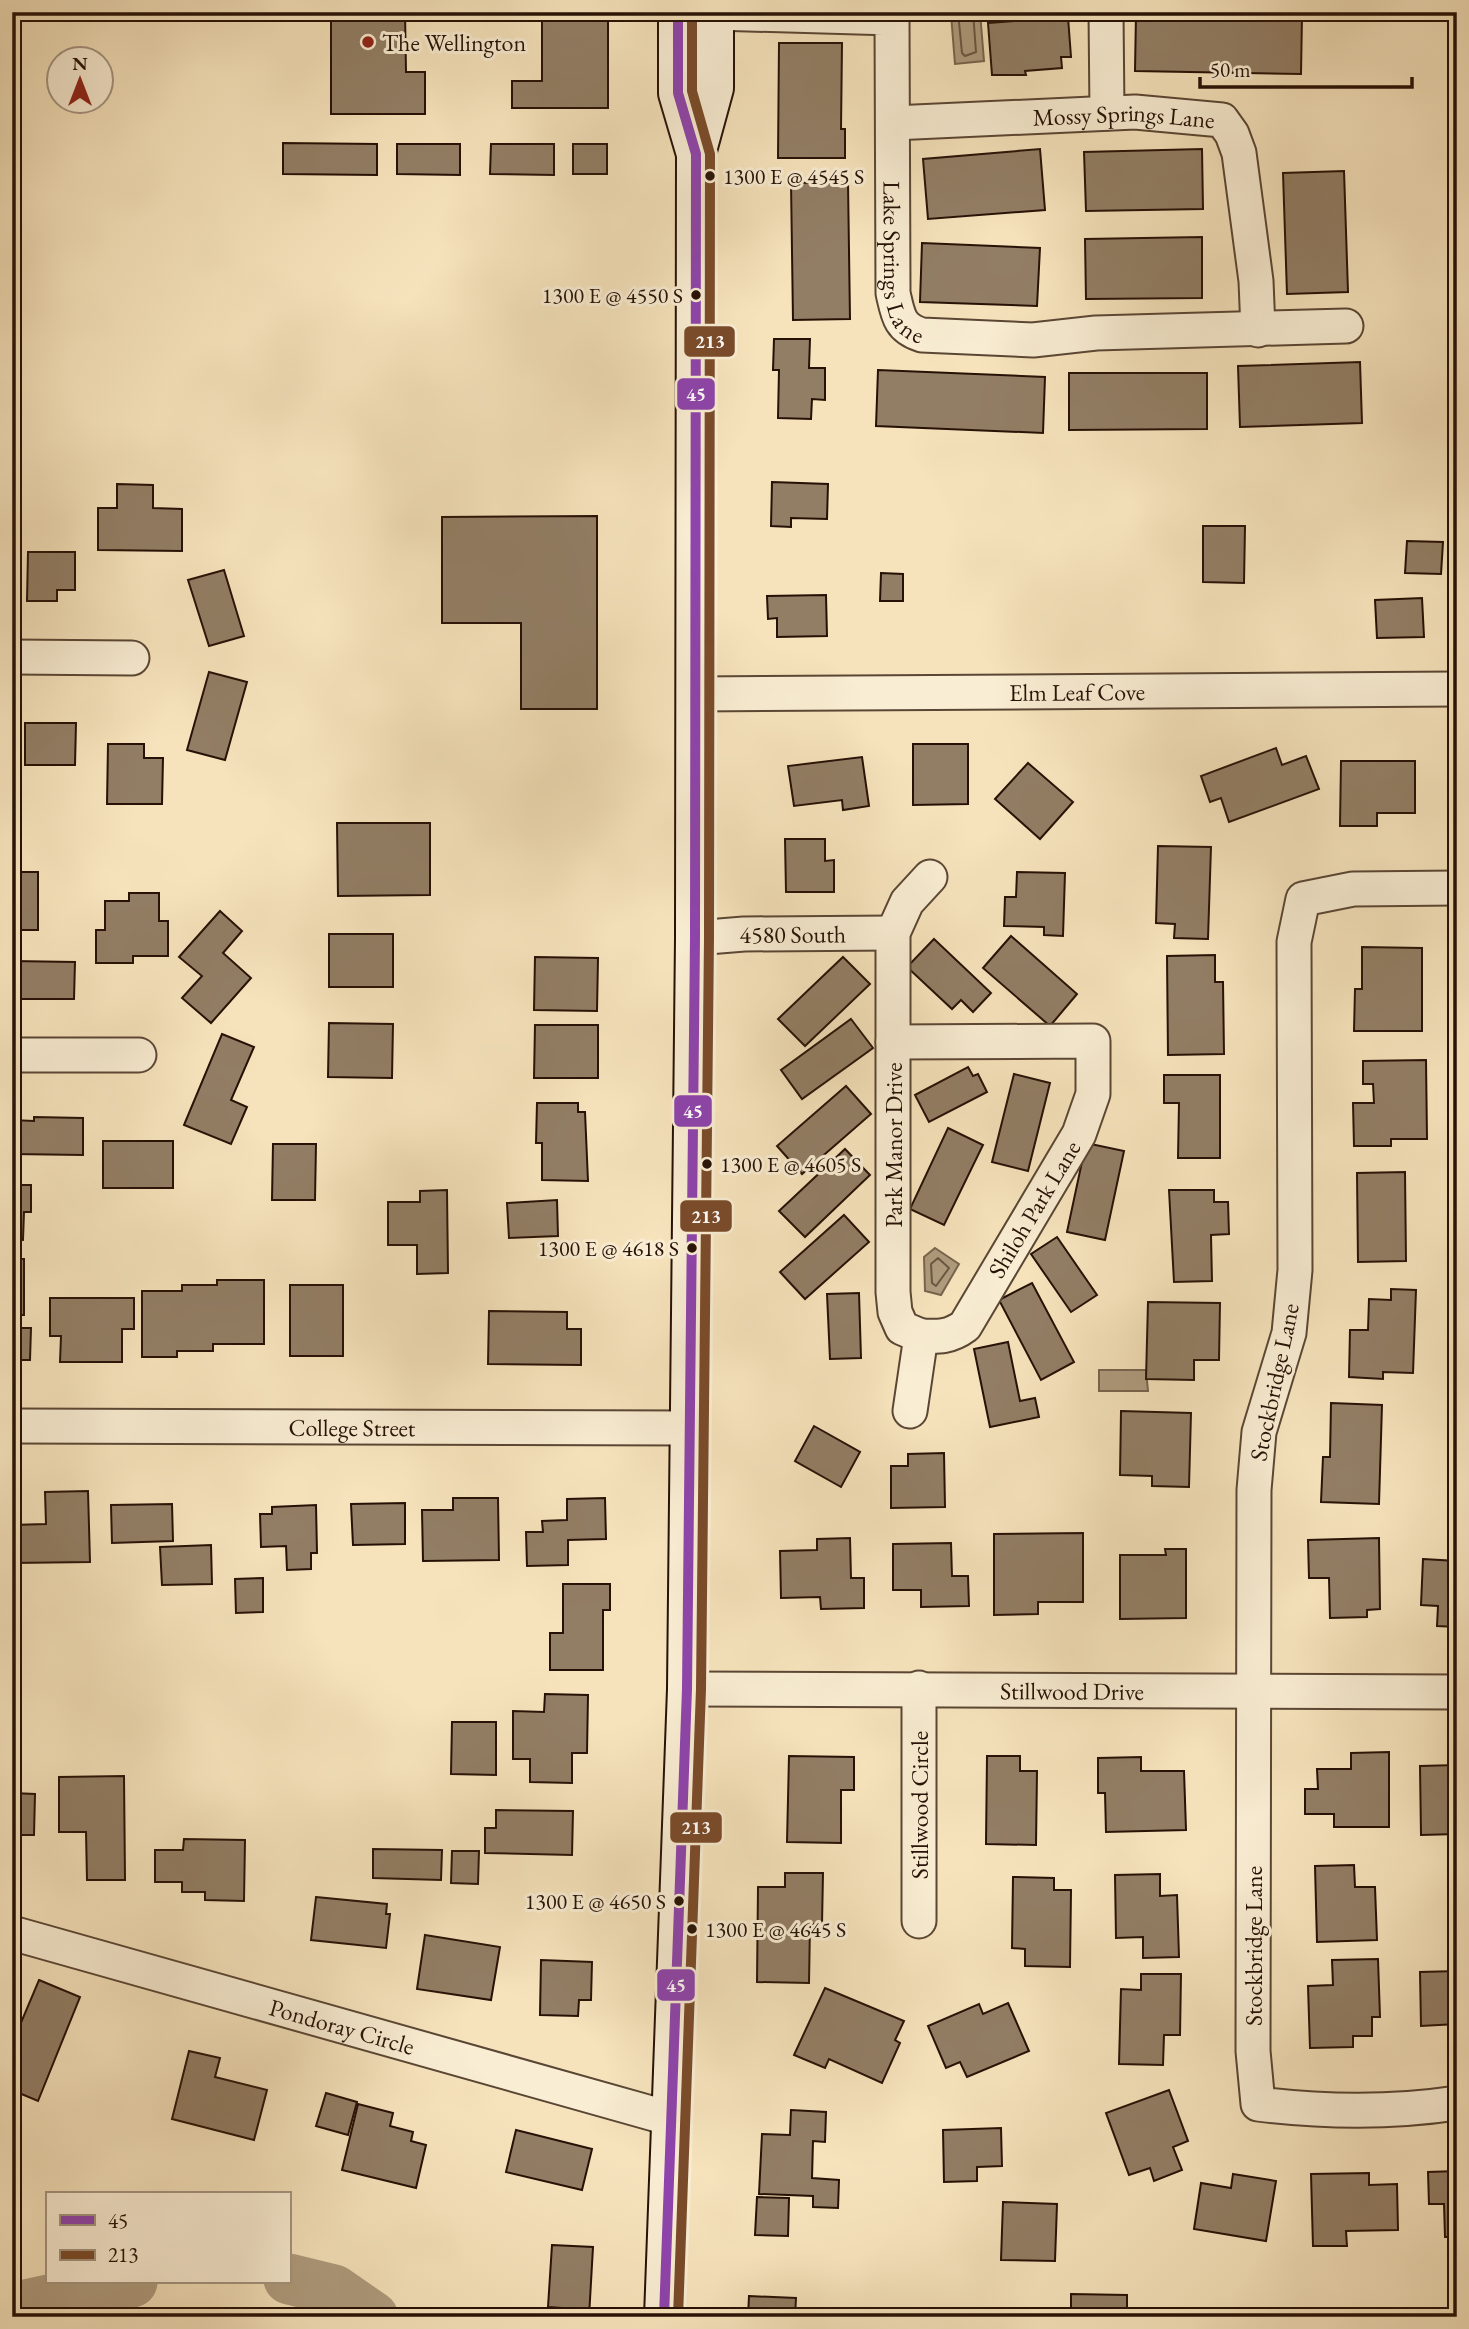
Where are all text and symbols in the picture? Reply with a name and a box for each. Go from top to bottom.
place label: The Wellington [382,27,526,58]
marker: The Wellington [360,34,376,50]
north arrow [46,46,116,116]
scale bar [1200,46,1411,90]
text: N [72,51,88,76]
text: 50 m [1210,56,1251,83]
street label: Mossy Springs Lane [1032,96,1216,135]
place label: 1300 E @ 4545 S [723,162,864,191]
marker: 1300 E @ 4545 S [703,169,717,183]
street label: Lake Springs Lane [877,181,928,350]
place label: 1300 E @ 4550 S [542,281,683,310]
marker: 1300 E @ 4550 S [689,288,703,302]
line badge: 213 [683,325,736,358]
text: 213 [695,329,725,354]
line badge: 45 [676,377,716,411]
text: 45 [686,382,706,407]
street label: Elm Leaf Cove [1009,676,1145,707]
street label: 4580 South [739,918,846,950]
street label: Park Manor Drive [878,1062,909,1228]
line badge: 45 [673,1094,713,1128]
text: 45 [683,1099,703,1124]
street label: Shiloh Park Lane [981,1135,1087,1283]
place label: 1300 E @ 4605 S [720,1150,861,1179]
marker: 1300 E @ 4605 S [700,1157,714,1171]
line badge: 213 [679,1199,733,1233]
text: 213 [691,1204,721,1229]
place label: 1300 E @ 4618 S [538,1234,679,1263]
marker: 1300 E @ 4618 S [685,1241,699,1255]
street label: Stockbridge Lane [1242,1300,1306,1464]
street label: College Street [288,1411,416,1443]
street label: Stillwood Drive [1000,1675,1144,1706]
street label: Stillwood Circle [904,1731,935,1879]
line badge: 213 [669,1811,723,1844]
text: 213 [681,1815,711,1840]
street label: Stockbridge Lane [1238,1866,1269,2026]
place label: 1300 E @ 4650 S [525,1887,666,1916]
marker: 1300 E @ 4650 S [672,1894,686,1908]
place label: 1300 E @ 4645 S [705,1915,846,1944]
marker: 1300 E @ 4645 S [685,1922,699,1936]
line badge: 45 [656,1968,696,2002]
text: 45 [666,1973,686,1998]
street label: Pondoray Circle [266,1991,418,2061]
legend [46,2192,290,2284]
text: 45 [108,2207,128,2234]
text: 213 [108,2241,138,2268]

